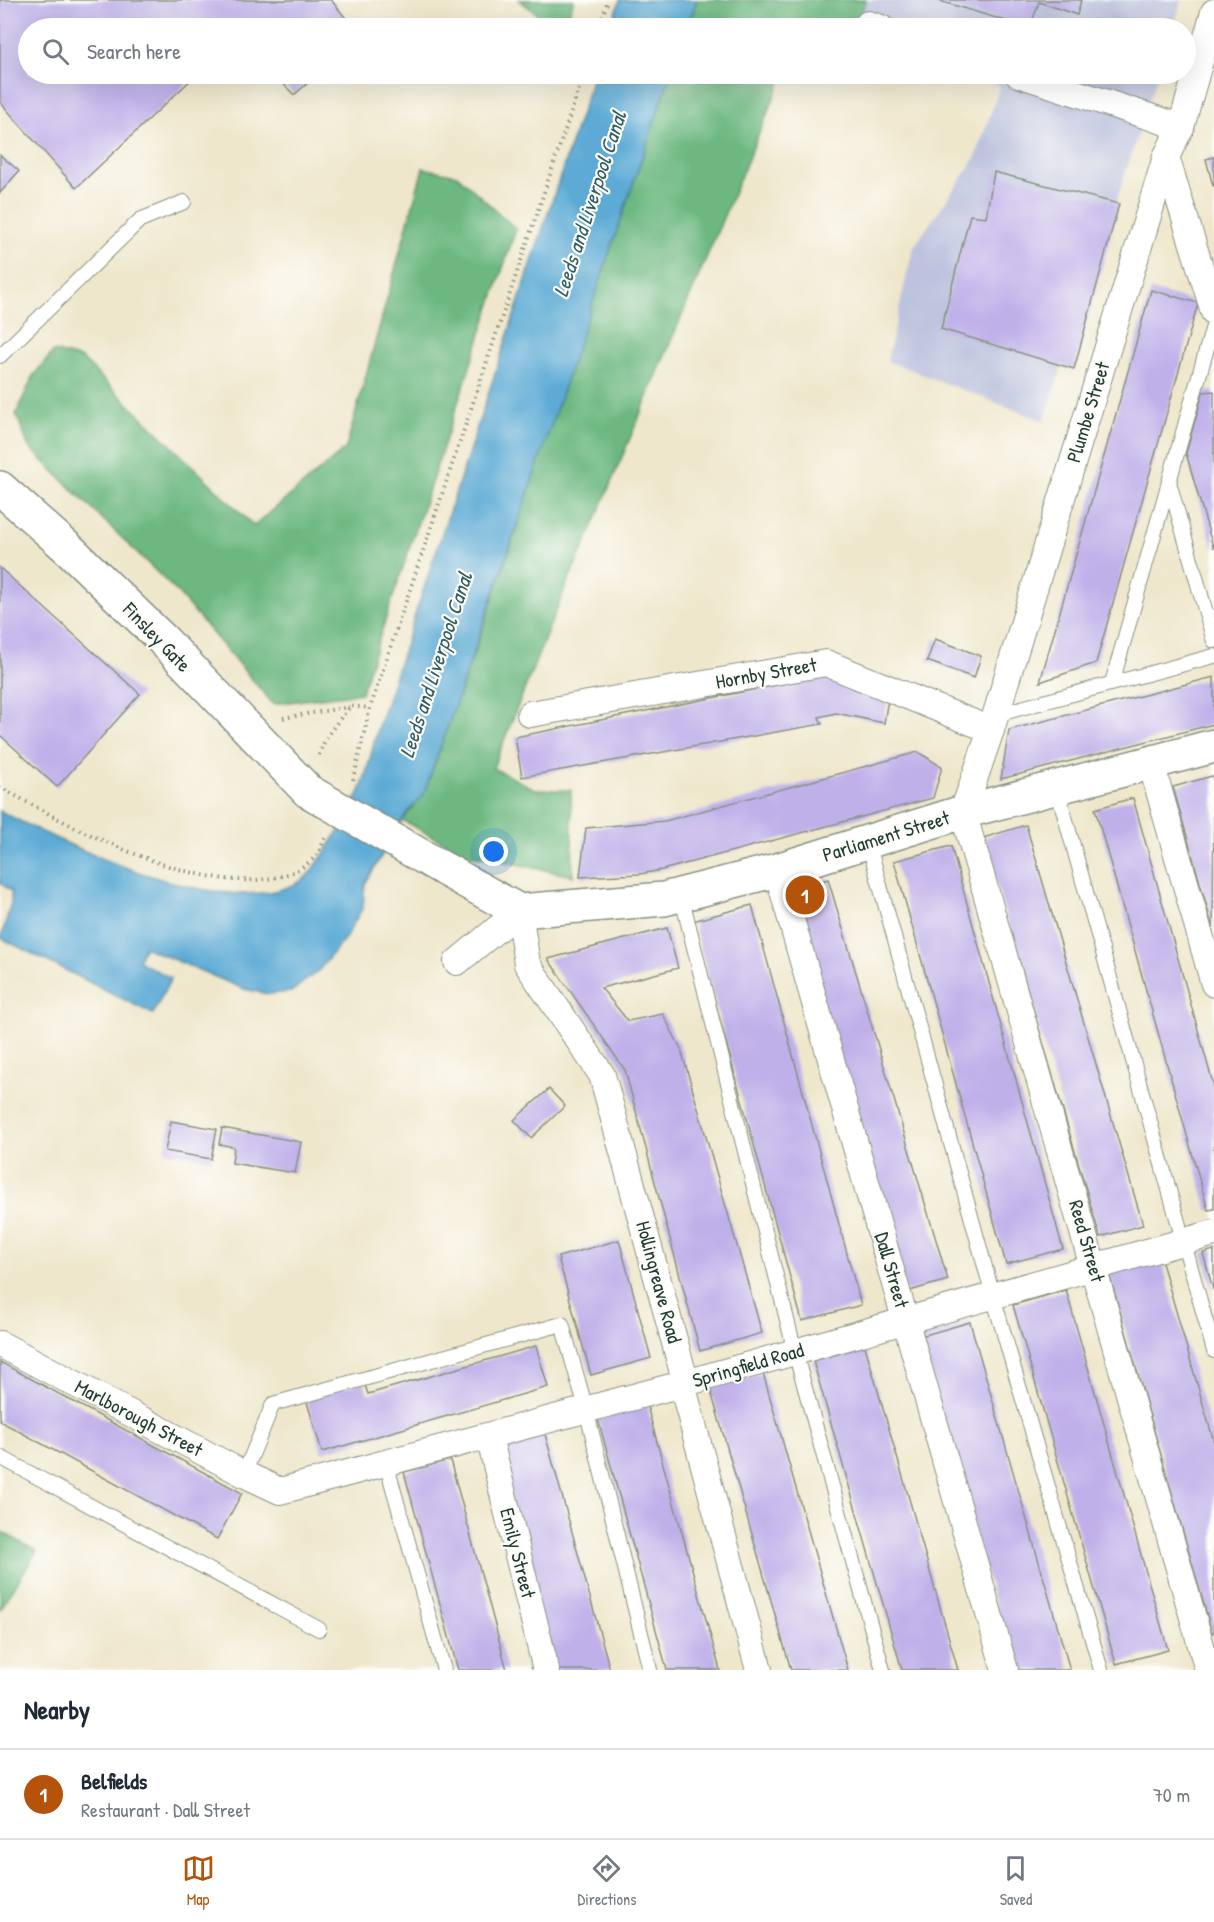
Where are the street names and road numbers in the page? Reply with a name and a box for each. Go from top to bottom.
street label: Plumbe Street [1059,357,1116,465]
street label: Finsley Gate [117,595,197,677]
street label: Hornby Street [713,650,820,695]
street label: Parliament Street [819,803,954,868]
street label: Reed Street [1063,1197,1112,1286]
street label: Hollingreave Road [630,1218,689,1346]
street label: Dall Street [869,1229,916,1312]
street label: Springfield Road [689,1336,807,1393]
street label: Marlborough Street [71,1372,209,1463]
street label: Emily Street [494,1505,543,1602]

